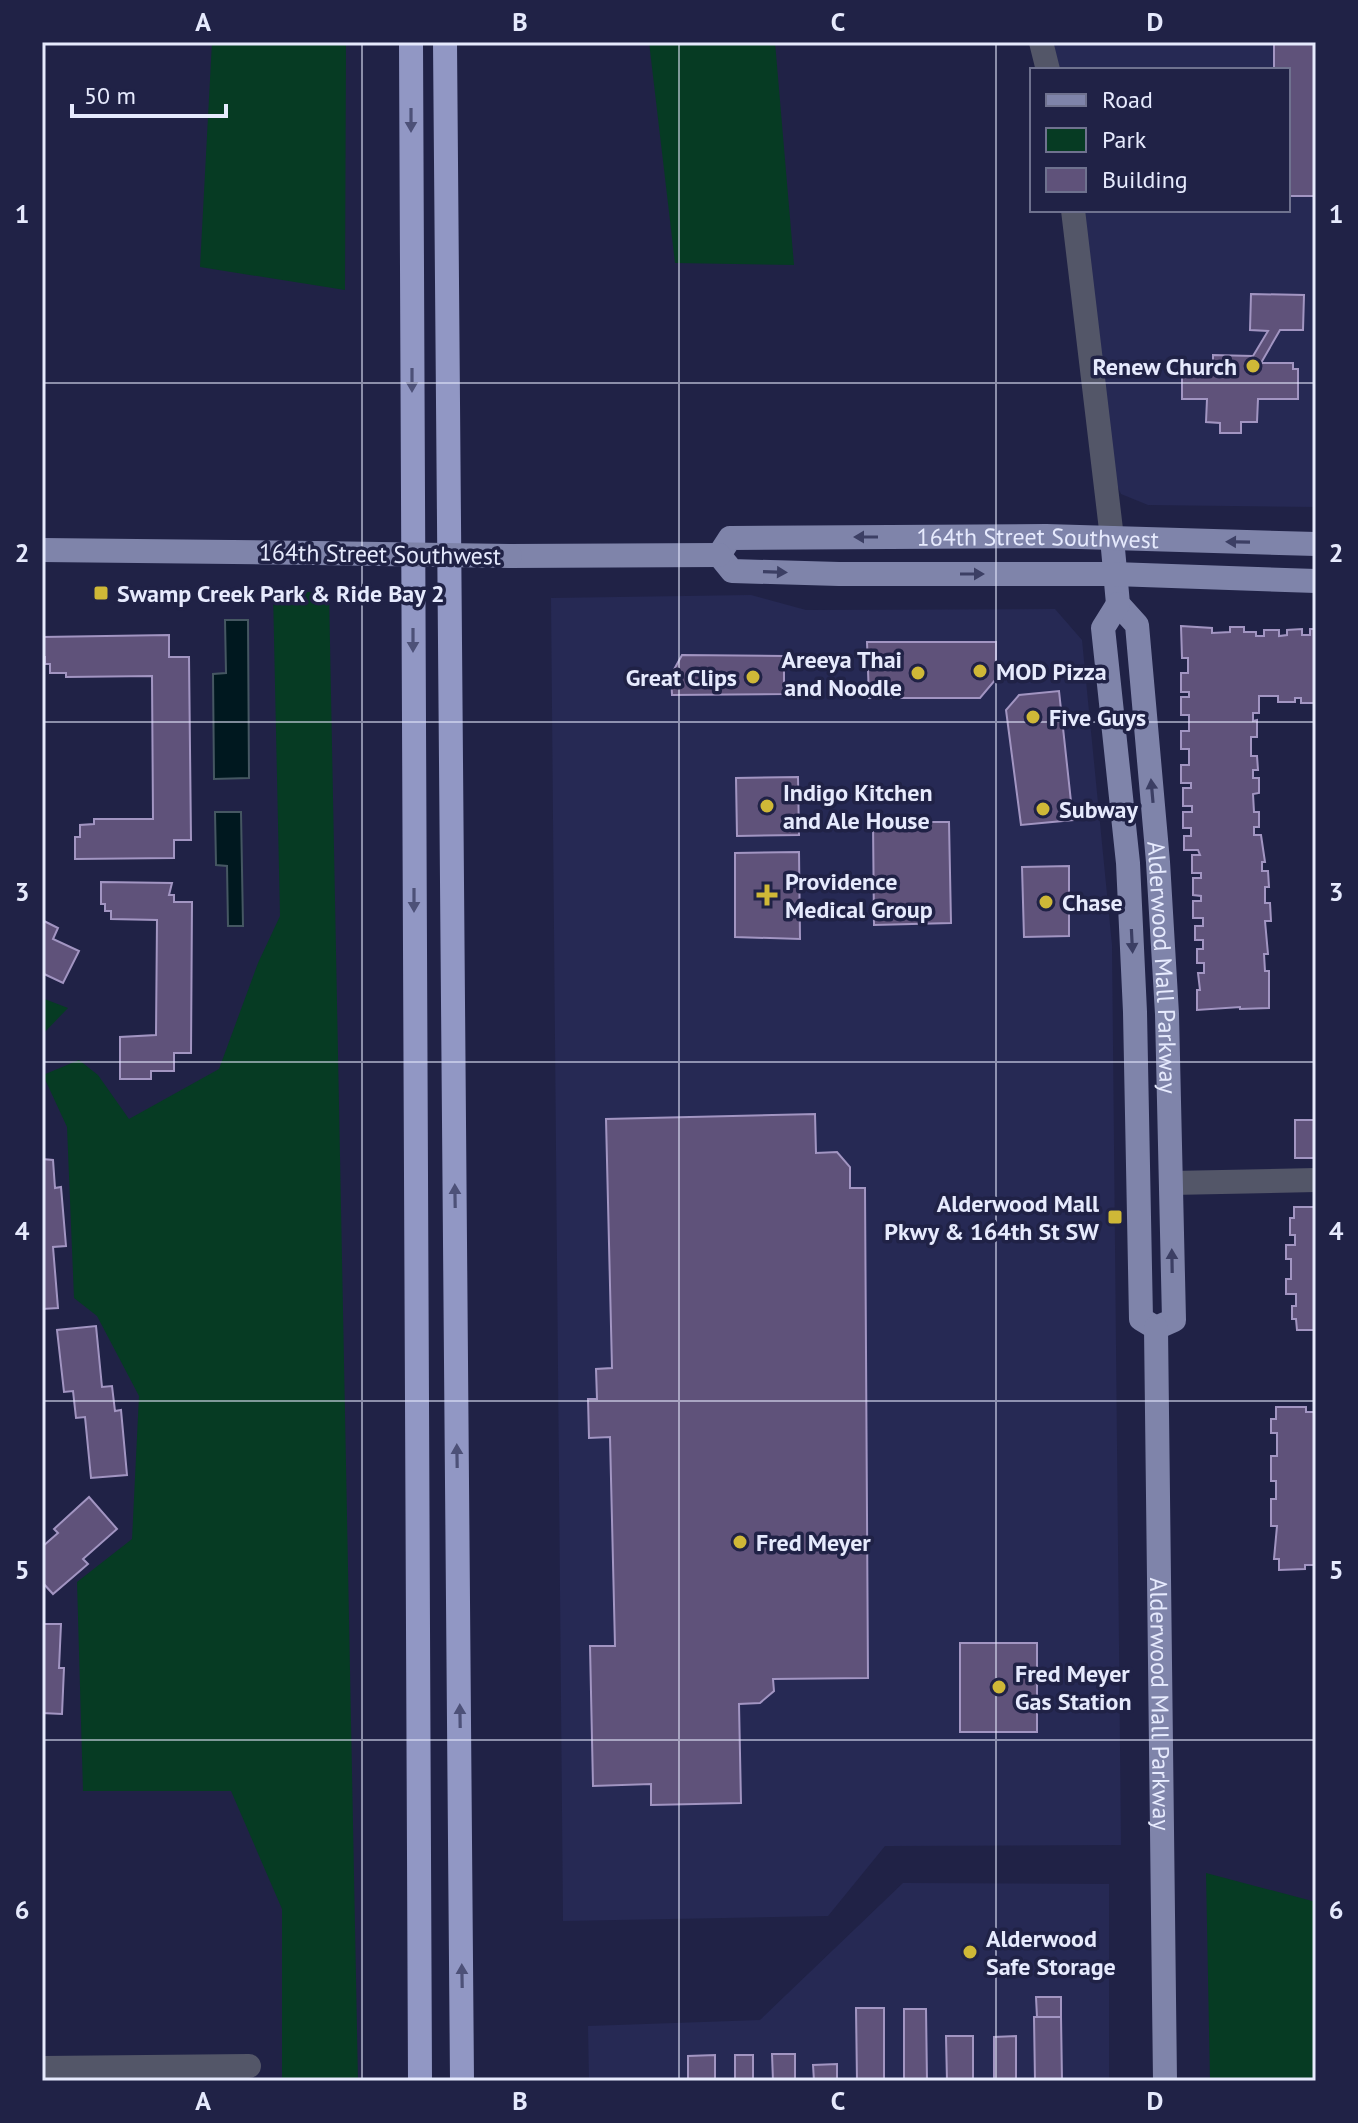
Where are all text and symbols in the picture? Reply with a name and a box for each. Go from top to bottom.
text: A [195,5,211,38]
text: B [512,5,528,38]
text: C [831,5,845,38]
text: D [1147,5,1163,38]
scale bar [72,68,226,118]
legend [1030,68,1290,212]
text: 50 m [84,80,136,111]
text: Road [1102,84,1153,115]
one-way arrow [405,108,417,133]
text: Park [1102,124,1147,155]
text: Building [1102,164,1188,195]
text: 1 [15,197,29,230]
text: 1 [1329,197,1343,230]
place label: Renew Church [1093,351,1237,382]
marker: Renew Church [1244,357,1262,375]
one-way arrow [406,368,418,393]
street label: 164th Street Southwest [916,520,1159,555]
one-way arrow [853,531,878,543]
one-way arrow [1225,535,1250,548]
text: 2 [15,536,29,569]
street label: 164th Street Southwest [259,536,501,572]
text: 2 [1329,536,1343,569]
one-way arrow [763,566,788,579]
one-way arrow [960,568,985,580]
place label: Swamp Creek Park & Ride Bay 2 [117,578,445,609]
marker: Swamp Creek Park & Ride Bay 2 [92,584,110,602]
one-way arrow [407,628,419,653]
place label: Areeya Thai and Noodle [781,644,902,703]
place label: MOD Pizza [996,656,1107,687]
place label: Great Clips [626,662,737,693]
marker: MOD Pizza [971,662,989,680]
marker: Areeya Thai and Noodle [909,664,927,682]
marker: Great Clips [744,668,762,686]
place label: Five Guys [1049,702,1146,733]
marker: Five Guys [1024,708,1042,726]
place label: Indigo Kitchen and Ale House [783,777,932,836]
one-way arrow [1145,778,1158,803]
place label: Subway [1059,794,1138,825]
marker: Indigo Kitchen and Ale House [758,797,776,815]
marker: Subway [1034,800,1052,818]
street label: Alderwood Mall Parkway [1141,840,1184,1094]
place label: Providence Medical Group [785,866,933,925]
text: 3 [15,875,29,908]
text: 3 [1329,875,1343,908]
marker: Providence Medical Group [756,884,778,906]
place label: Chase [1062,887,1123,918]
one-way arrow [408,888,421,913]
marker: Chase [1037,893,1055,911]
one-way arrow [1126,929,1139,954]
one-way arrow [449,1183,461,1208]
place label: Alderwood Mall Pkwy & 164th St SW [884,1188,1100,1247]
marker: Alderwood Mall Pkwy & 164th St SW [1106,1208,1124,1226]
text: 4 [15,1214,30,1247]
text: 4 [1329,1214,1344,1247]
one-way arrow [1166,1248,1179,1273]
one-way arrow [451,1443,463,1468]
place label: Fred Meyer [756,1527,871,1558]
marker: Fred Meyer [731,1533,749,1551]
text: 5 [15,1553,29,1586]
text: 5 [1329,1553,1343,1586]
street label: Alderwood Mall Parkway [1143,1577,1178,1831]
place label: Fred Meyer Gas Station [1015,1658,1132,1717]
marker: Fred Meyer Gas Station [990,1678,1008,1696]
one-way arrow [453,1703,466,1728]
text: 6 [15,1893,29,1926]
text: 6 [1329,1893,1343,1926]
place label: Alderwood Safe Storage [986,1923,1116,1982]
marker: Alderwood Safe Storage [961,1943,979,1961]
one-way arrow [456,1963,468,1988]
text: A [195,2084,211,2117]
text: B [512,2084,528,2117]
text: C [831,2084,845,2117]
text: D [1147,2084,1163,2117]

